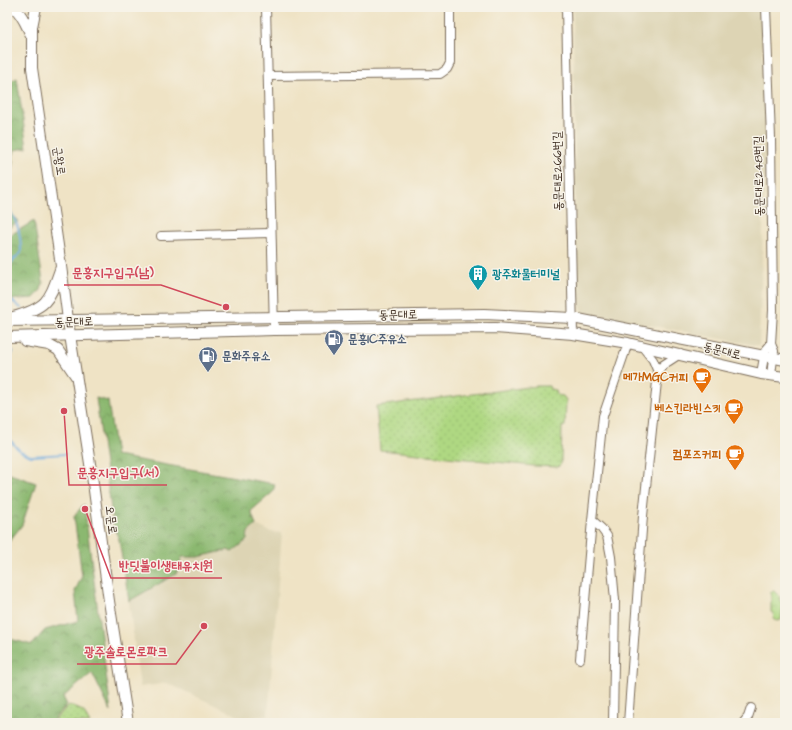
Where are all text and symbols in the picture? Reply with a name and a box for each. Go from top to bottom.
street label: 동문대로266번길 [549,131,567,211]
street label: 동문대로248번길 [750,135,768,217]
street label: 군왕로 [49,145,69,177]
callout: 문흥지구입구(남) [64,260,161,285]
building icon: 광주화물터미널 [467,263,489,291]
text: 문흥지구입구(남) [72,264,154,282]
place label: 광주화물터미널 [492,266,560,283]
street label: 동문대로 [379,306,417,324]
street label: 동문대로 [54,313,94,331]
fuel station icon: 문흥IC주유소 [323,328,345,356]
place label: 문흥IC주유소 [348,331,407,348]
street label: 동문대로 [701,338,743,364]
fuel station icon: 문화주유소 [197,345,219,373]
place label: 문화주유소 [222,348,271,365]
cafe icon: 메가MGC커피 [691,366,713,394]
place label: 메가MGC커피 [623,369,688,386]
cafe icon: 베스킨라빈스31 [723,397,745,425]
place label: 베스킨라빈스31 [654,400,720,417]
cafe icon: 컴포즈커피 [724,443,746,471]
place label: 컴포즈커피 [673,446,721,463]
callout: 문흥지구입구(서) [69,460,167,485]
text: 문흥지구입구(서) [77,464,159,482]
street label: 오문로 [101,505,121,535]
callout: 반딧불이생태유치원 [111,553,222,578]
text: 반딧불이생태유치원 [119,557,213,575]
callout: 광주솔로몬로파크 [77,639,176,664]
text: 광주솔로몬로파크 [84,643,168,661]

